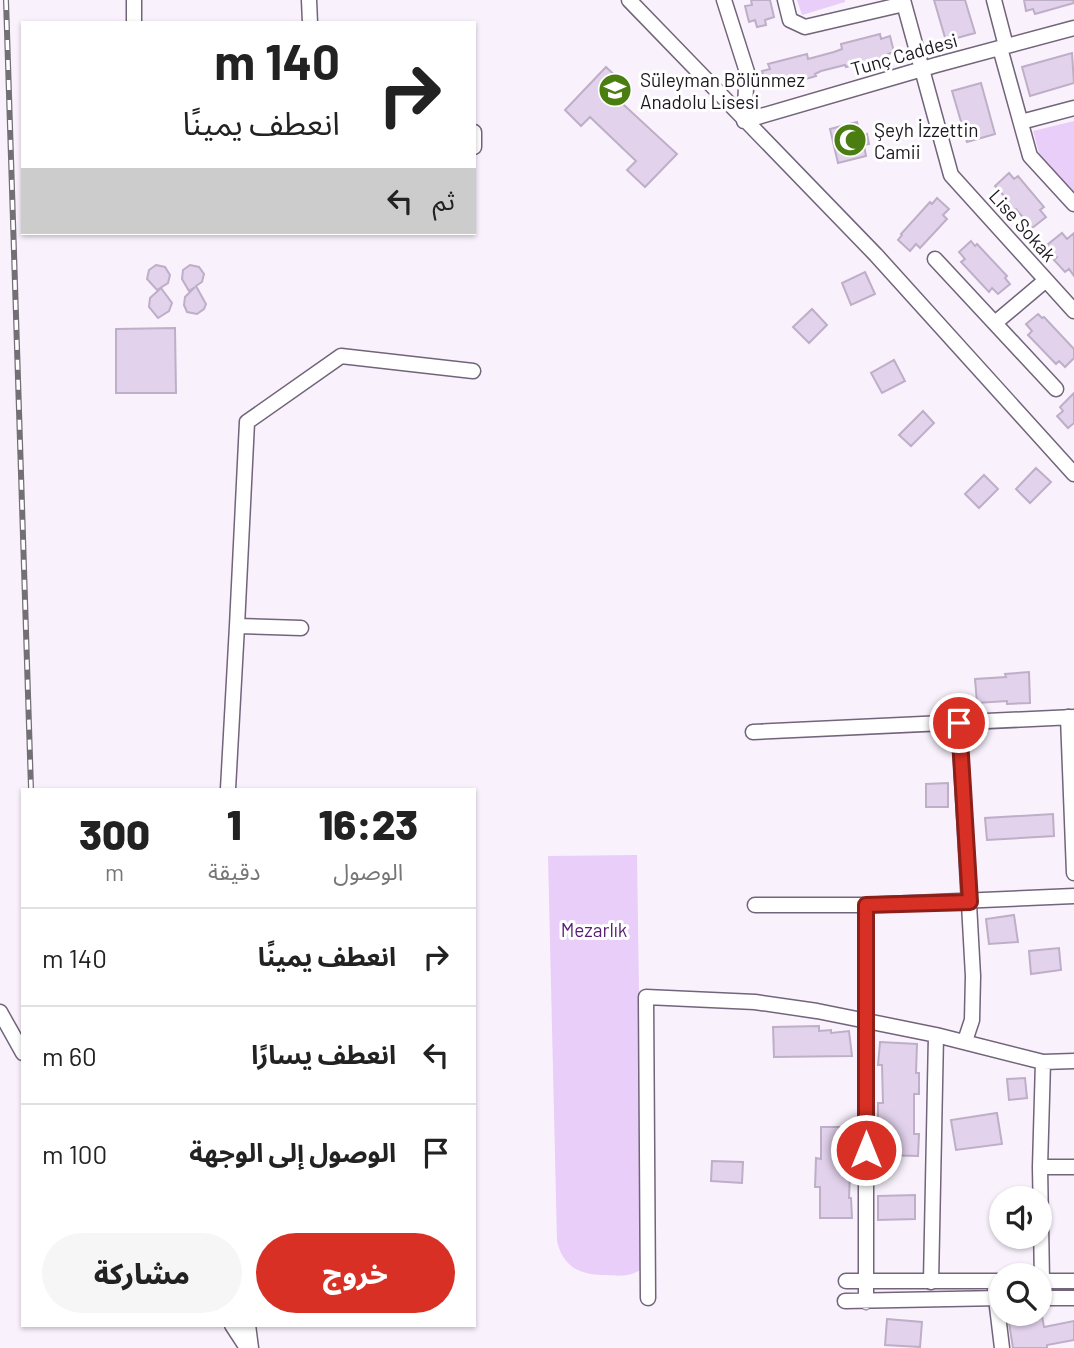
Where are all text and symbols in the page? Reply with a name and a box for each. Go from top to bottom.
street label: Tunç Caddesi [848,28,960,80]
text: 140 m [214,31,340,90]
icon: right [364,49,455,140]
place label: Süleyman Bölünmez Anadolu Lisesi [640,68,805,113]
school or university icon: Süleyman Bölünmez Anadolu Lisesi [596,71,634,109]
text: انعطف يمينًا [183,103,340,141]
place label: Şeyh İzzettin Camii [874,118,979,163]
mosque icon: Şeyh İzzettin Camii [831,121,869,159]
icon: left [381,182,419,220]
text: ثم [433,184,455,215]
street label: Lise Sokak [985,184,1061,266]
pin [929,693,989,753]
icon: arrive [940,704,978,742]
text: 1 [227,798,242,848]
text: 16:23 [318,798,418,848]
text: 300 [79,808,150,858]
text: دقيقة [208,857,260,885]
text: الوصول [333,857,403,885]
text: m [105,858,124,886]
park label: Mezarlık [561,918,627,941]
icon: right [417,938,455,976]
text: انعطف يمينًا [258,940,396,971]
text: 140 m [42,942,107,973]
icon: left [417,1036,455,1074]
text: انعطف يسارًا [251,1038,396,1069]
text: 60 m [42,1040,97,1071]
position arrow [829,1113,903,1187]
icon: arrive [417,1134,455,1172]
text: الوصول إلى الوجهة [189,1136,396,1167]
text: 100 m [42,1138,107,1169]
map controls [989,1186,1052,1326]
button: sound [989,1186,1052,1249]
button: مشاركة [42,1233,242,1313]
button: خروج [256,1233,455,1313]
button: search [989,1263,1052,1326]

